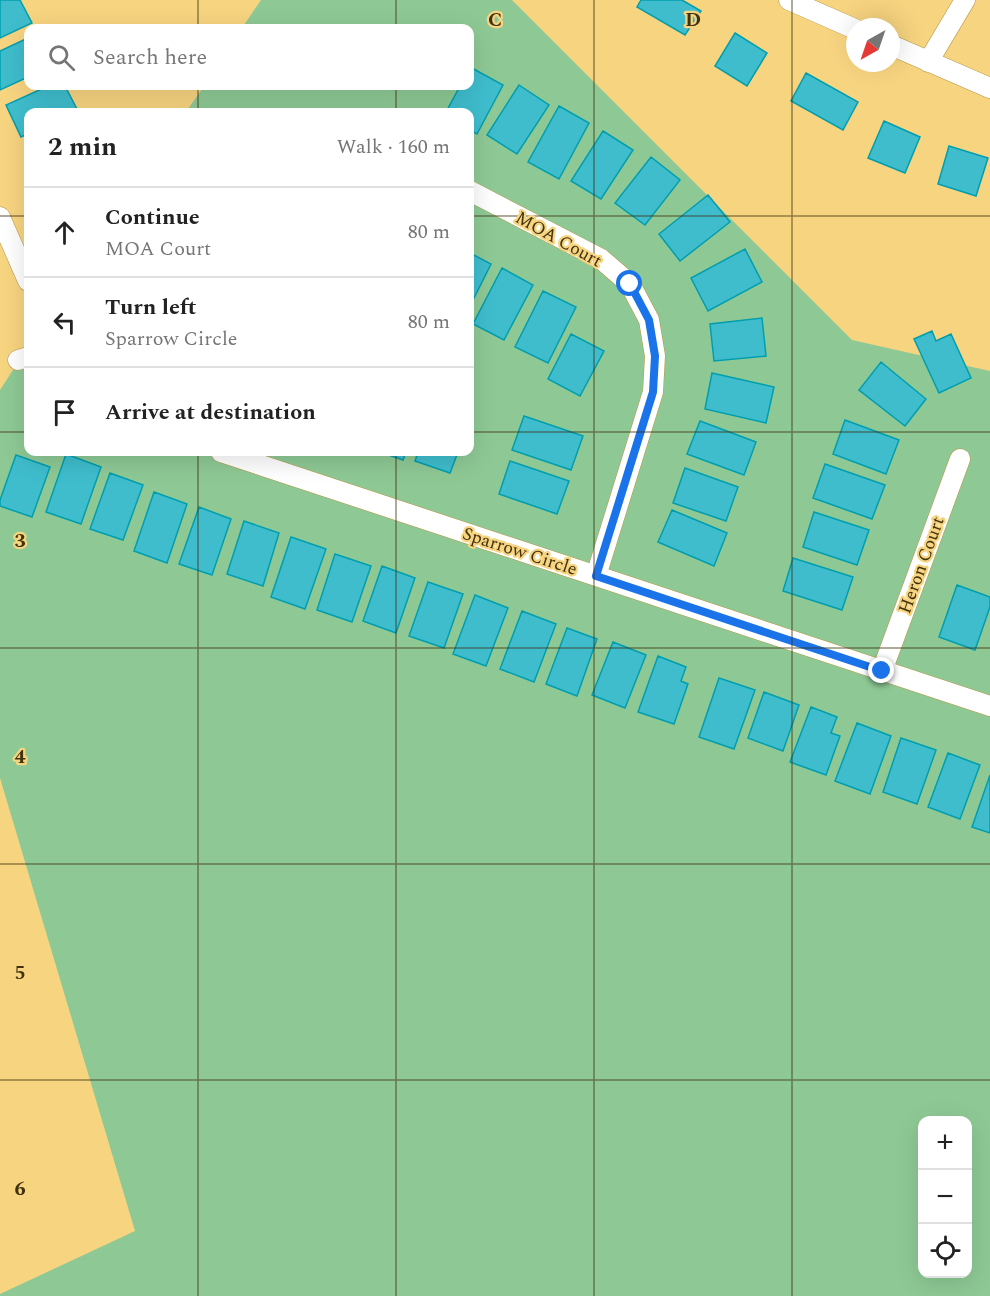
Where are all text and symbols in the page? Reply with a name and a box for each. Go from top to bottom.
text: C [488,5,502,35]
text: D [685,5,701,35]
north arrow [846,18,900,72]
search box [24,24,474,90]
icon: search [45,41,78,74]
text: Search here [93,41,207,74]
text: 2 min [48,127,117,167]
text: Walk · 160 m [337,132,450,162]
text: Continue [105,201,200,234]
street label: MOA Court [510,204,607,274]
icon: ahead [48,216,81,249]
text: 80 m [408,217,450,247]
text: MOA Court [105,234,211,264]
route start [616,270,642,296]
text: Turn left [105,291,197,324]
icon: left [48,306,81,339]
text: 80 m [408,307,450,337]
text: Sparrow Circle [105,324,237,354]
icon: arrive [48,396,81,429]
text: Arrive at destination [105,396,316,429]
street label: Heron Court [891,513,952,617]
street label: Sparrow Circle [459,520,581,583]
text: 3 [14,526,26,556]
route end [868,657,894,683]
text: 4 [14,742,26,772]
text: 5 [14,958,26,988]
map controls [918,1116,972,1278]
button: + [918,1116,972,1170]
button: − [918,1170,972,1224]
text: 6 [14,1174,26,1204]
button: locate [918,1224,972,1278]

